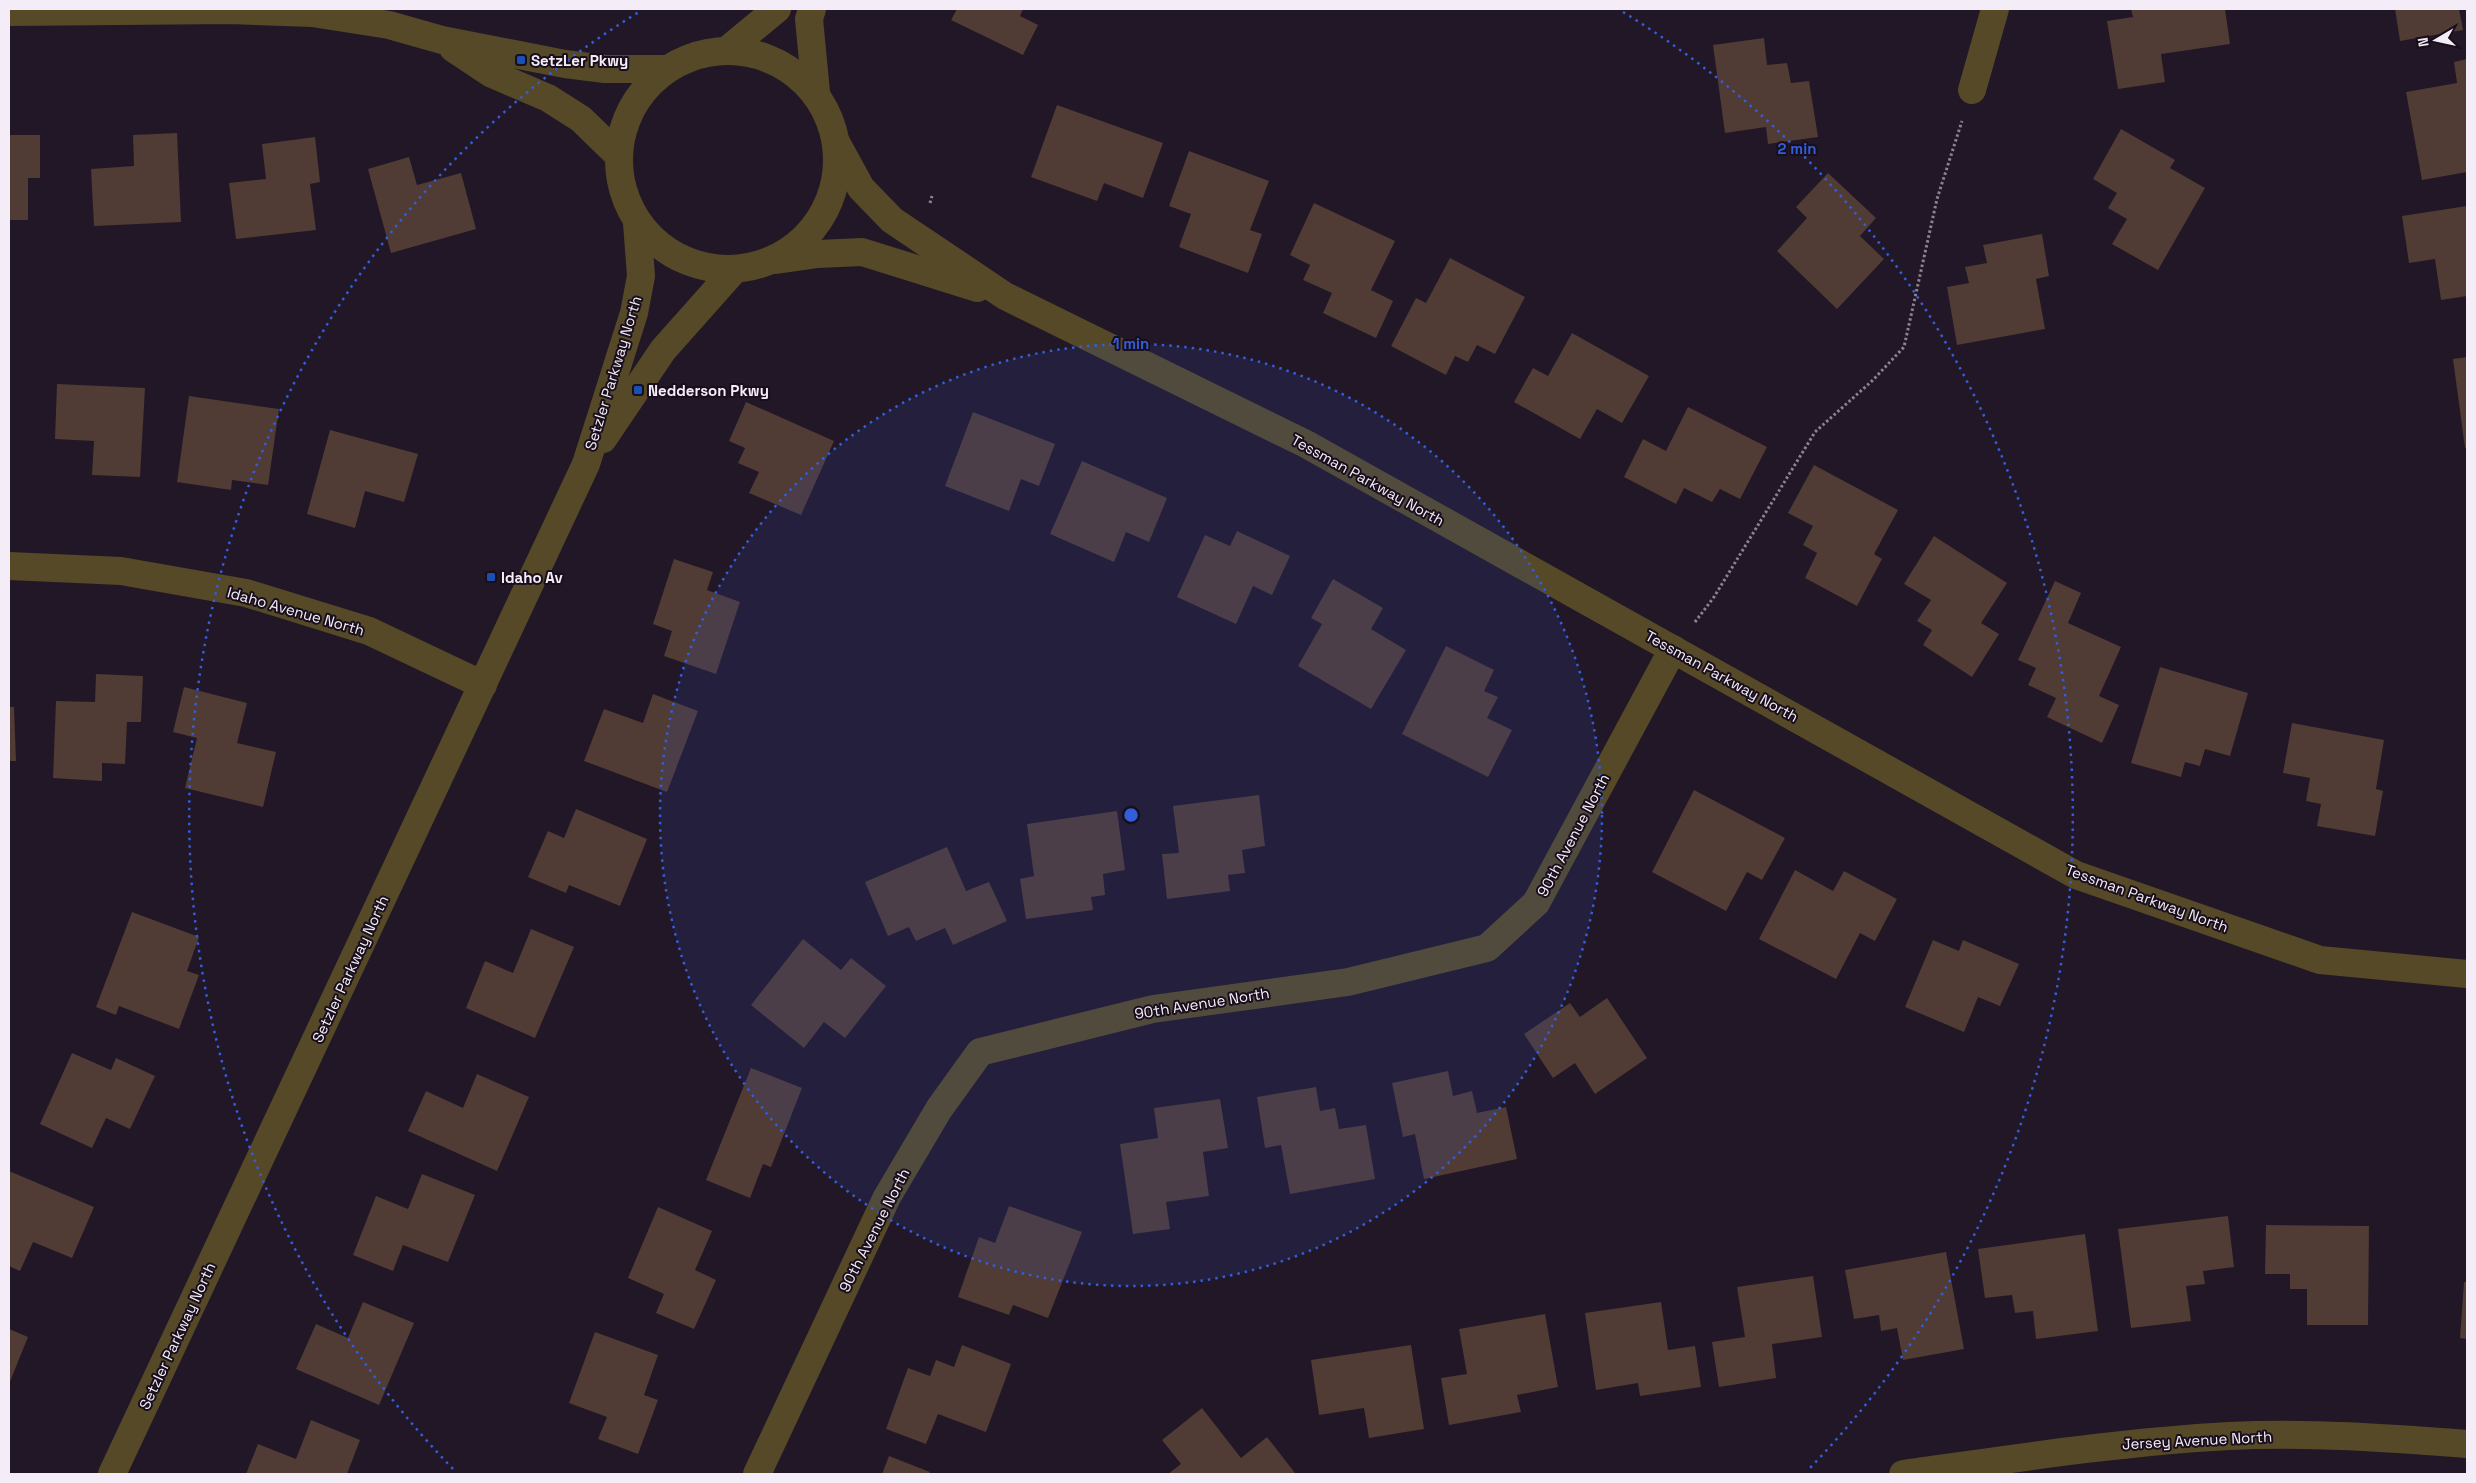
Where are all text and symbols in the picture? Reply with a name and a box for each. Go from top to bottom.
north arrow [2411,15,2461,65]
text: N [2414,36,2433,48]
place label: SetzLer Pkwy [531,51,628,70]
marker: SetzLer Pkwy [515,54,527,66]
text: 2 min [1778,139,1816,158]
street label: Setzler Parkway North [581,294,645,452]
text: 1 min [1113,334,1149,353]
place label: Nedderson Pkwy [648,381,769,400]
marker: Nedderson Pkwy [632,384,644,396]
street label: Tessman Parkway North [1288,430,1448,530]
place label: Idaho Av [501,568,563,587]
marker: Idaho Av [485,571,497,583]
street label: Idaho Avenue North [225,582,367,640]
street label: Tessman Parkway North [1642,626,1802,726]
street label: 90th Avenue North [1533,770,1613,900]
centre of rings [1122,806,1140,824]
street label: Tessman Parkway North [2063,860,2231,936]
street label: Setzler Parkway North [308,892,392,1046]
street label: 90th Avenue North [1133,983,1271,1023]
street label: 90th Avenue North [835,1165,913,1295]
street label: Setzler Parkway North [135,1259,219,1413]
street label: Jersey Avenue North [2121,1427,2273,1453]

